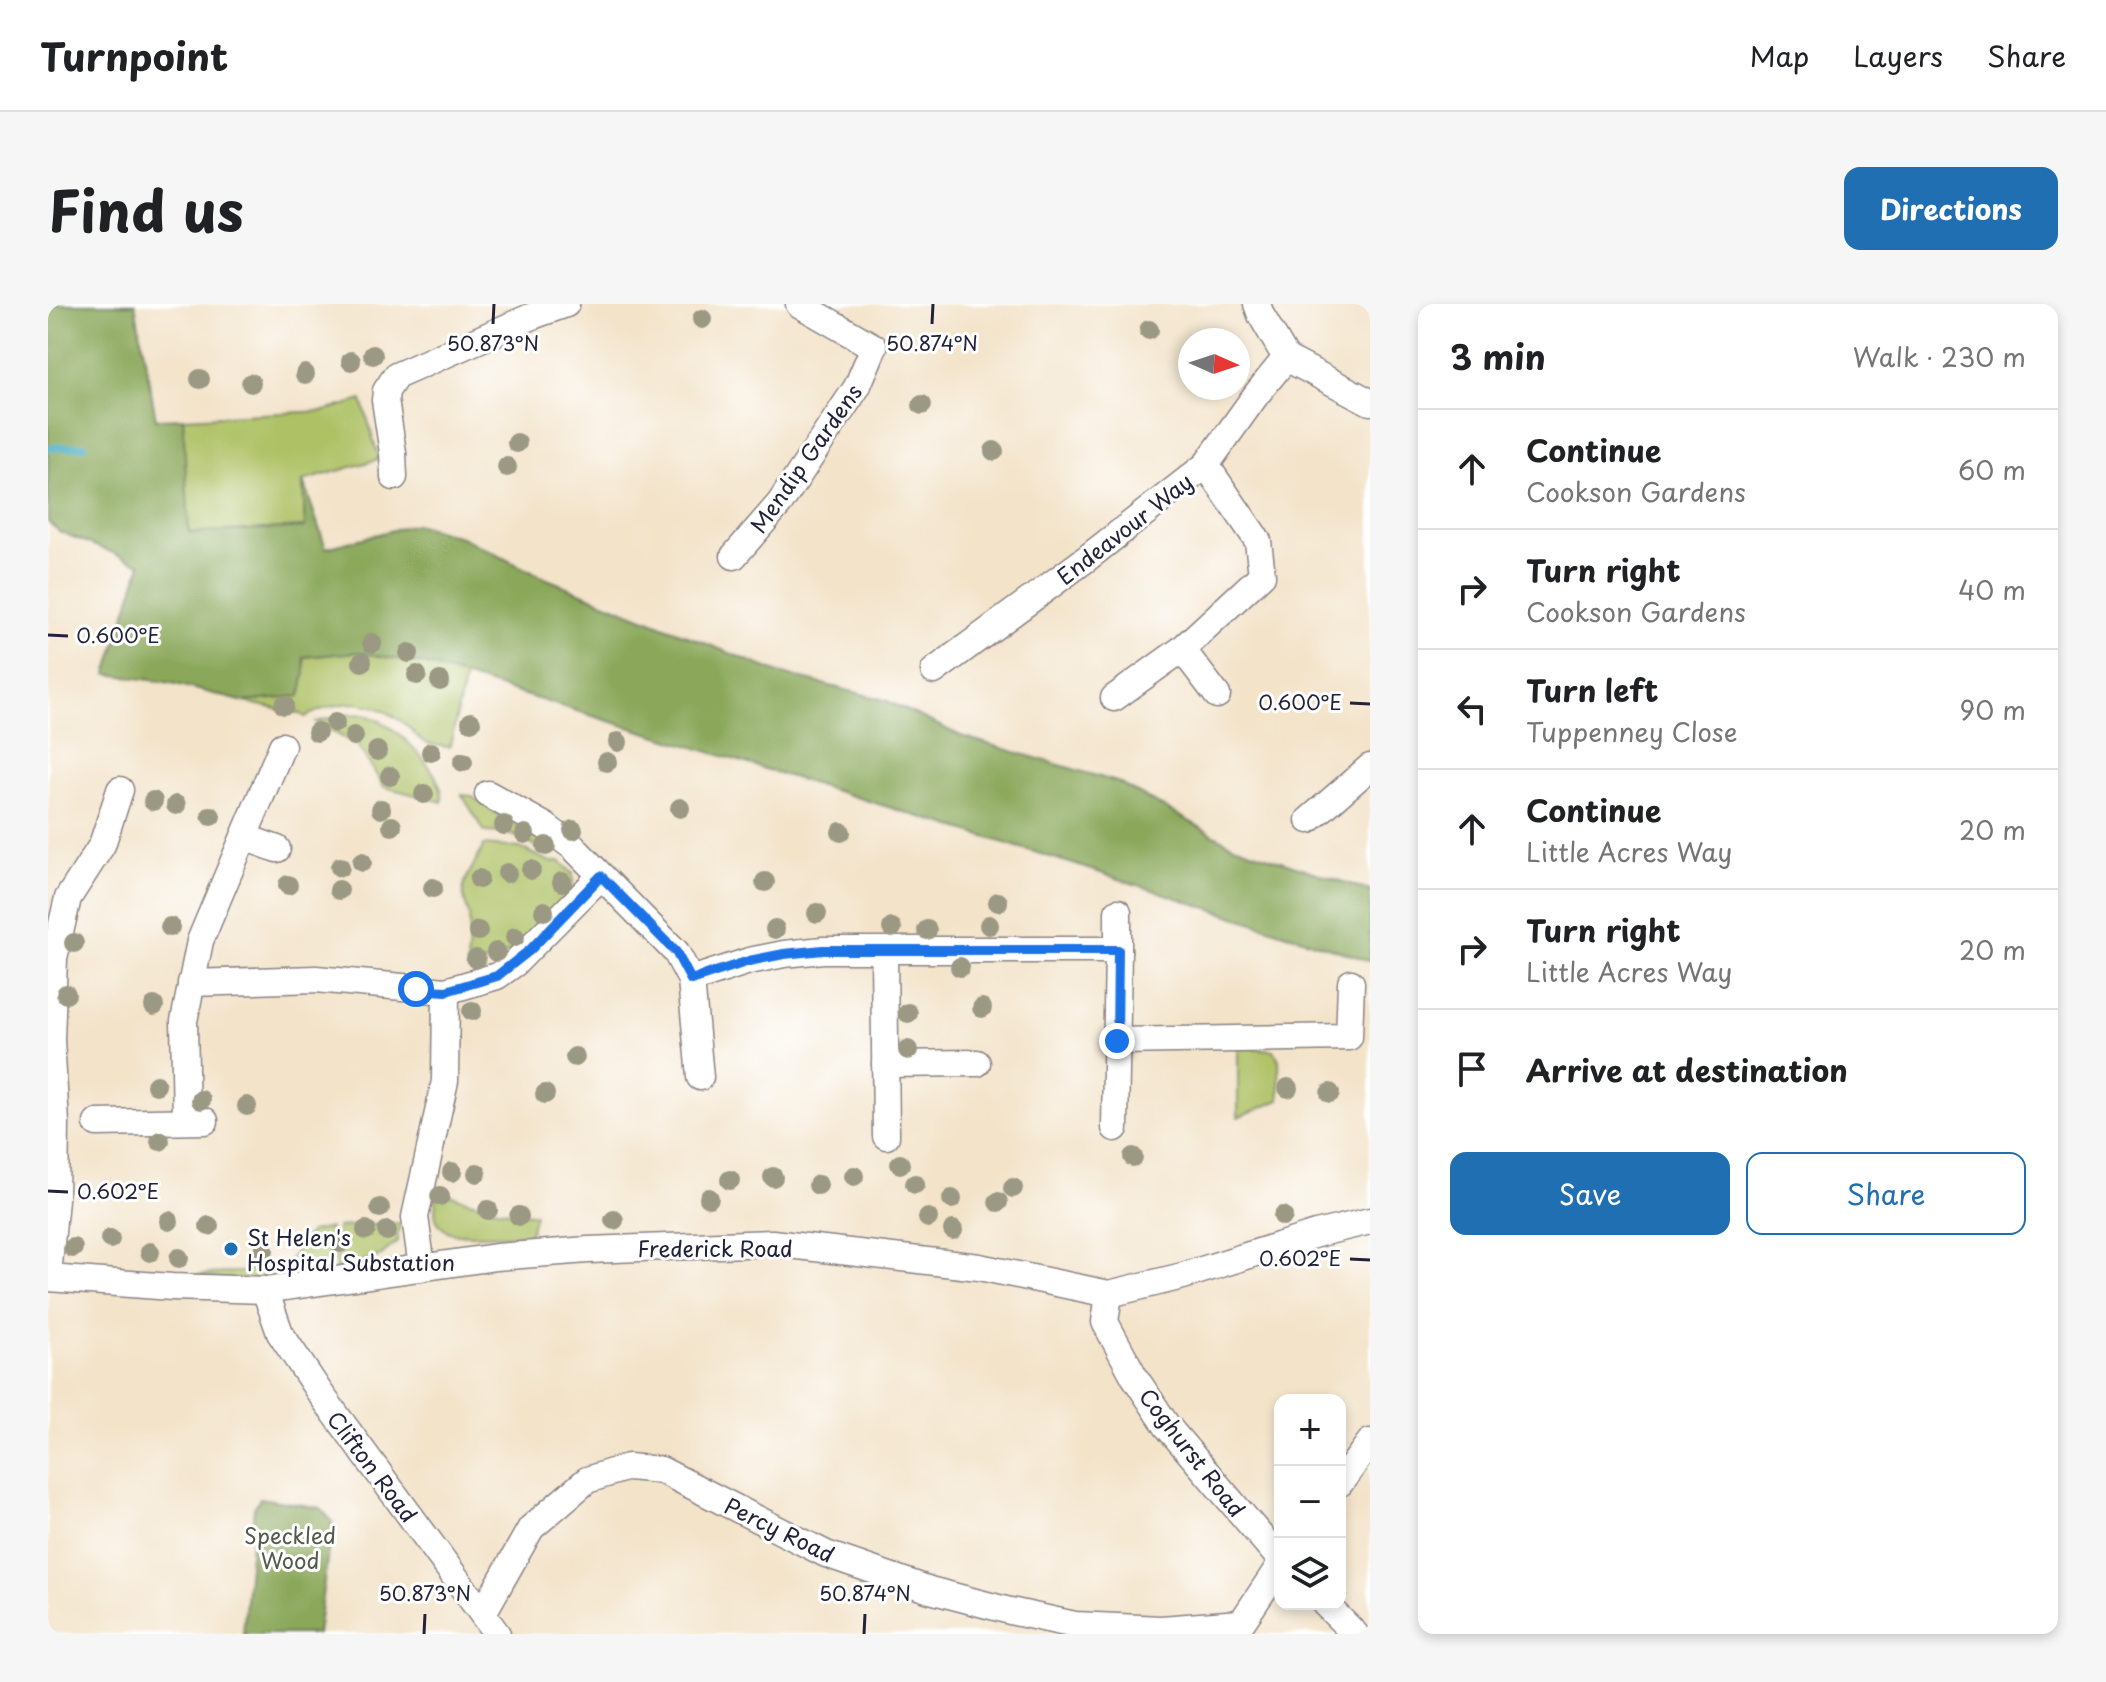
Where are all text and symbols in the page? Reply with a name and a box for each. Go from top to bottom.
text: Turnpoint [40,27,228,84]
text: Map [1749,34,1809,77]
text: Layers [1853,34,1943,77]
text: Share [1987,34,2066,77]
text: Find us [48,166,244,251]
button: Directions [1844,167,2058,250]
text: 50.873°N [447,328,539,358]
text: 50.874°N [886,328,978,358]
north arrow [1178,328,1250,400]
text: 3 min [1450,330,1546,382]
text: Walk · 230 m [1853,337,2026,376]
street label: Mendip Gardens [741,377,869,539]
text: Continue [1526,427,1661,472]
icon: ahead [1450,447,1494,491]
text: 60 m [1958,450,2026,489]
street label: Endeavour Way [1049,464,1199,592]
text: Cookson Gardens [1526,472,1746,511]
text: Turn right [1526,547,1681,592]
icon: right [1450,567,1494,611]
text: 40 m [1958,570,2026,609]
text: Cookson Gardens [1526,592,1746,631]
text: 0.600°E [76,620,160,650]
text: Turn left [1526,667,1658,712]
text: 0.600°E [1258,687,1342,717]
icon: left [1450,687,1494,731]
text: 90 m [1959,690,2026,729]
text: Tuppenney Close [1526,712,1738,751]
text: Continue [1526,787,1661,832]
icon: ahead [1450,807,1494,851]
text: 20 m [1959,810,2026,849]
text: Little Acres Way [1526,832,1732,871]
text: Turn right [1526,907,1681,952]
icon: right [1450,927,1494,971]
text: 20 m [1959,930,2026,969]
text: Little Acres Way [1526,952,1732,991]
route start [398,971,434,1007]
route end [1099,1023,1135,1059]
icon: arrive [1450,1047,1494,1091]
text: Arrive at destination [1526,1047,1848,1092]
button: Save [1450,1152,1730,1235]
button: Share [1746,1152,2026,1235]
text: 0.602°E [77,1176,159,1206]
place label: St Helen's Hospital Substation [247,1220,455,1278]
street label: Frederick Road [637,1231,793,1264]
marker: St Helen's Hospital Substation [222,1240,240,1258]
text: 0.602°E [1259,1243,1341,1273]
street label: Coghurst Road [1132,1381,1254,1523]
map controls [1274,1394,1346,1610]
button: + [1274,1394,1346,1466]
street label: Clifton Road [320,1403,426,1529]
button: − [1274,1466,1346,1538]
street label: Percy Road [719,1488,841,1570]
park label: Speckled Wood [244,1518,336,1576]
button: layers [1274,1538,1346,1610]
text: 50.873°N [379,1578,471,1608]
text: 50.874°N [819,1578,911,1608]

